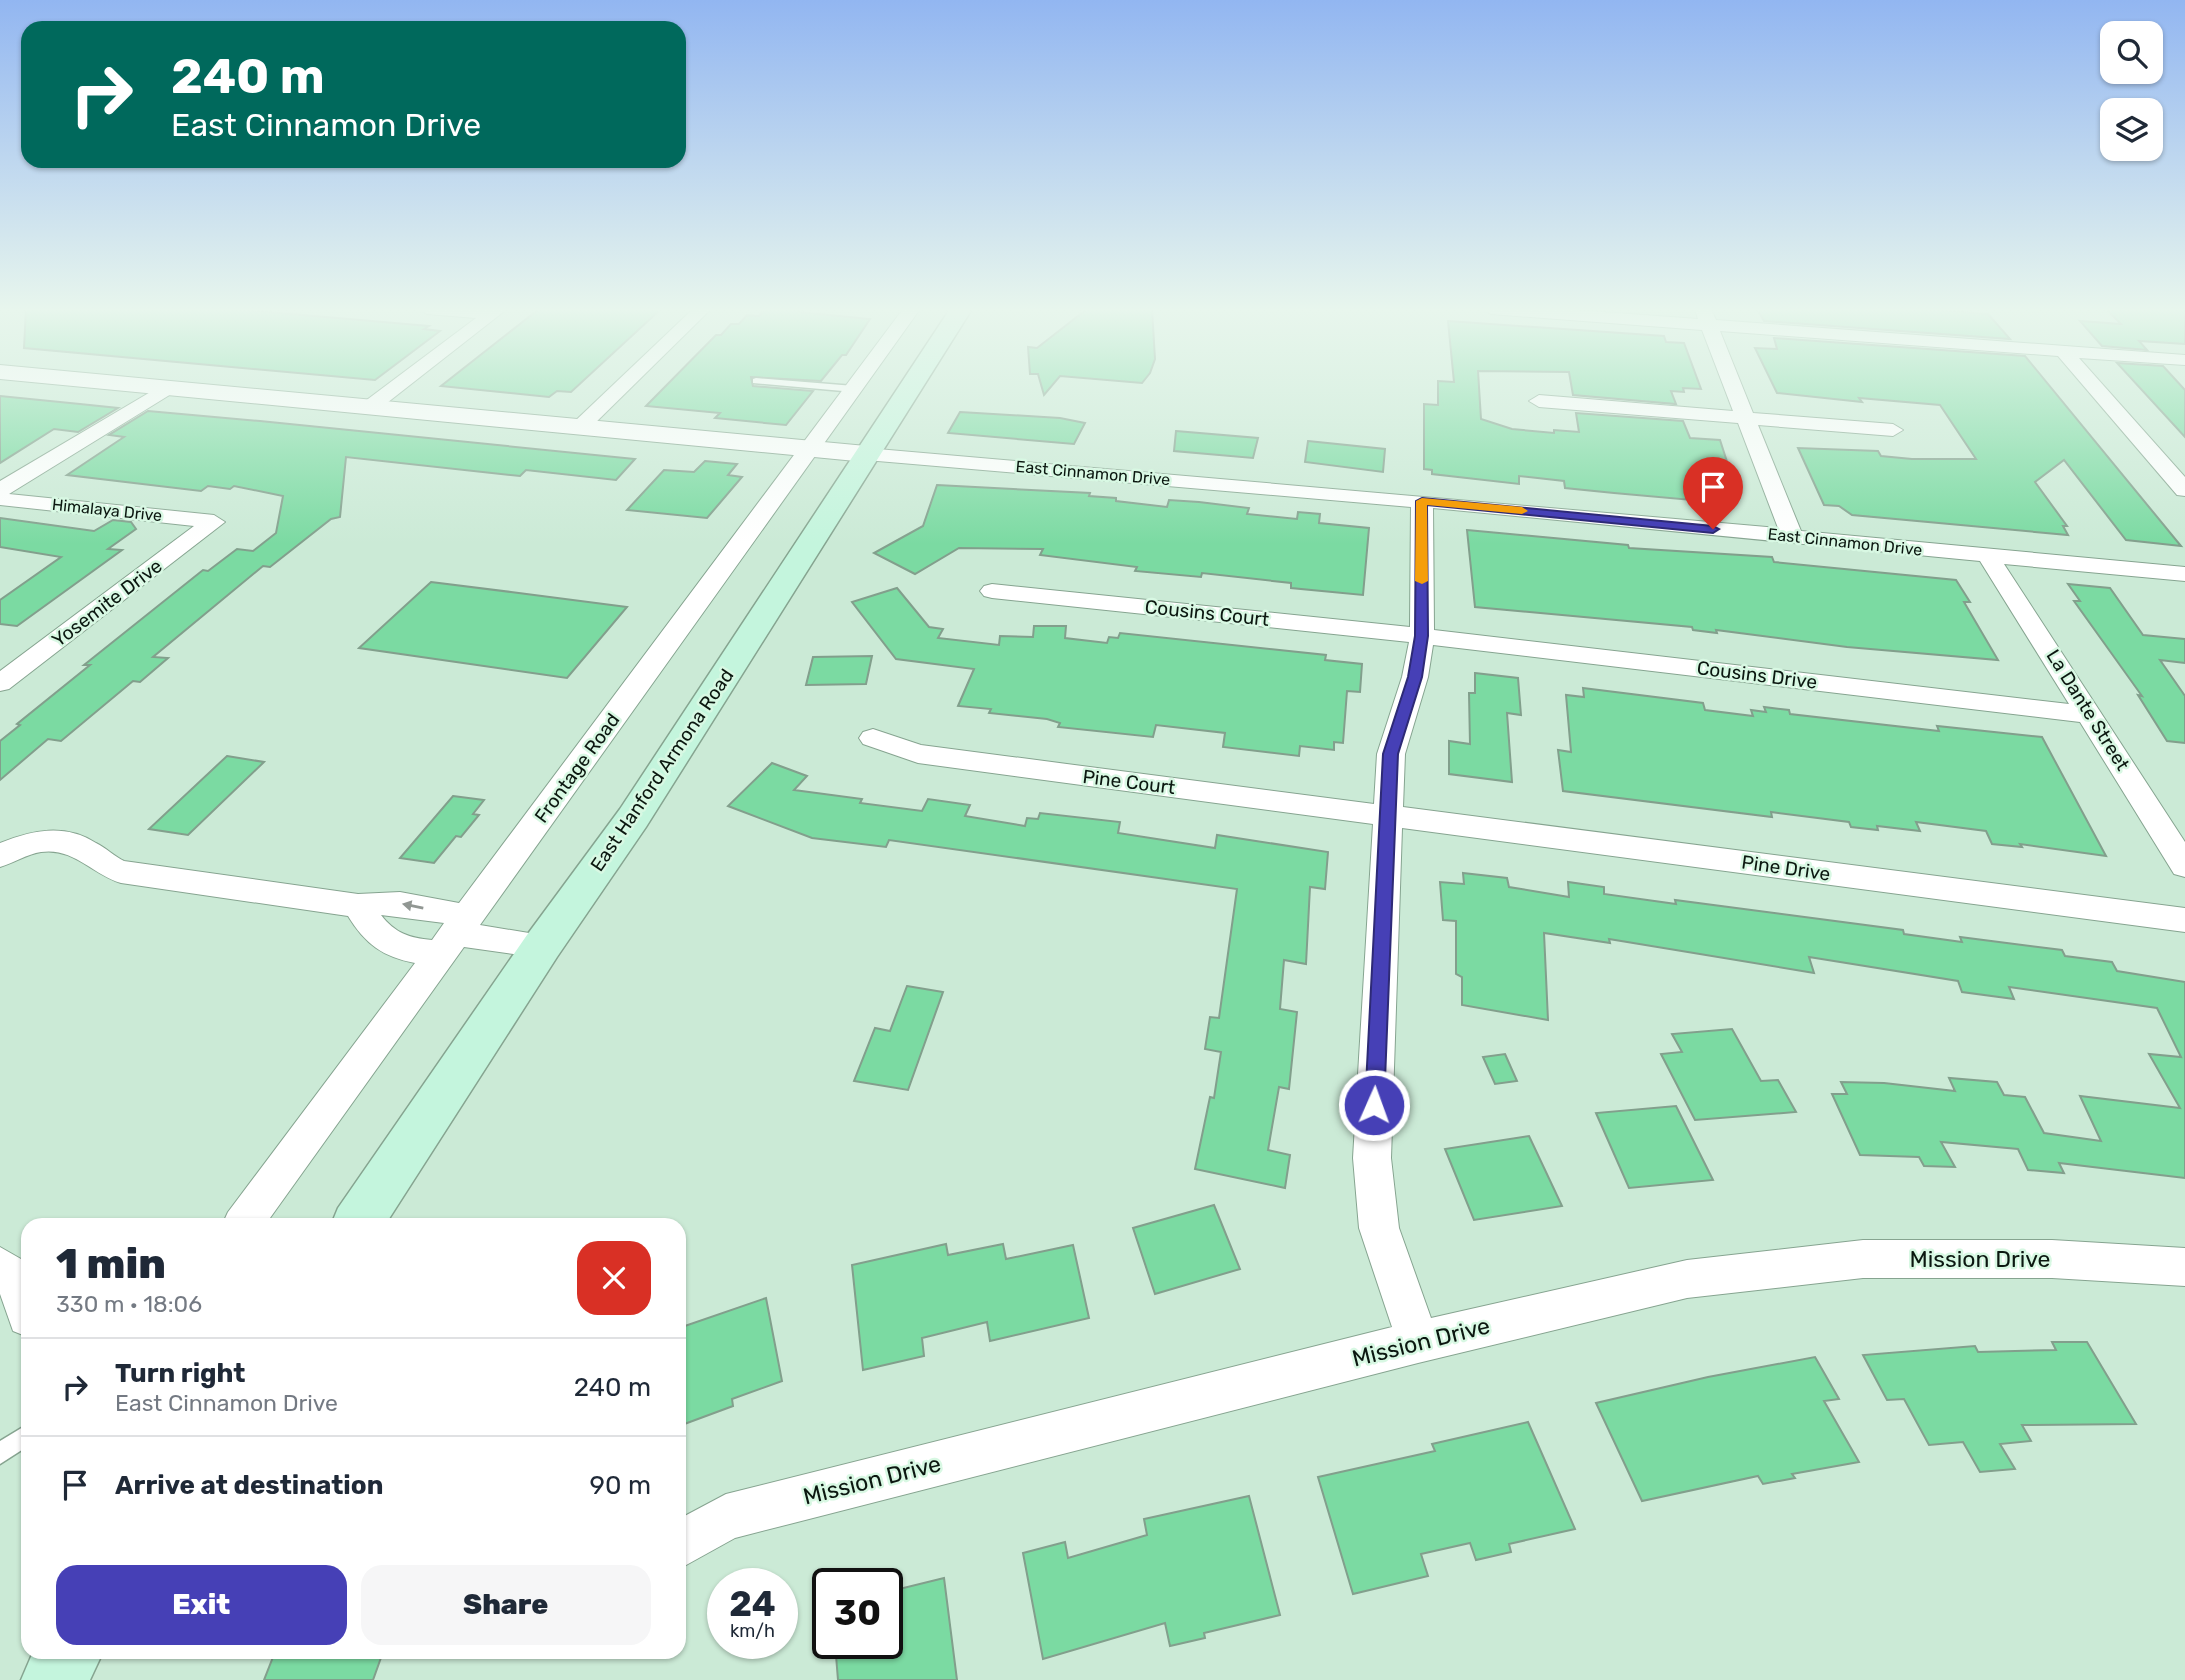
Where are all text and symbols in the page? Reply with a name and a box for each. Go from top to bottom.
map controls [2100,21,2163,161]
button: search [2100,21,2163,84]
text: 240 m [171,47,325,105]
icon: right [56,49,147,140]
button: layers [2100,98,2163,161]
text: East Cinnamon Drive [171,106,481,144]
street label: East Cinnamon Drive [1015,457,1171,489]
pin [1683,457,1743,529]
icon: arrive [1694,468,1732,506]
street label: Himalaya Drive [51,495,163,525]
street label: East Cinnamon Drive [1767,524,1923,560]
street label: Yosemite Drive [47,554,167,652]
street label: Cousins Court [1144,595,1271,631]
street label: La Dante Street [2042,645,2135,775]
street label: Cousins Drive [1696,656,1818,694]
street label: East Hanford Armona Road [586,664,738,876]
street label: Frontage Road [530,709,624,827]
street label: Pine Court [1081,765,1177,799]
street label: Pine Drive [1740,850,1832,886]
one-way arrow [402,900,424,911]
position arrow [1337,1068,1411,1142]
text: 1 min [56,1239,166,1289]
button: close [577,1241,651,1315]
street label: Mission Drive [1910,1245,2050,1273]
text: 330 m · 18:06 [56,1290,202,1318]
street label: Mission Drive [1349,1311,1493,1373]
text: Turn right [115,1358,245,1389]
icon: right [56,1368,94,1406]
text: 240 m [574,1372,651,1403]
text: East Cinnamon Drive [115,1389,338,1417]
street label: Mission Drive [800,1449,944,1511]
icon: arrive [56,1466,94,1504]
text: Arrive at destination [115,1470,383,1501]
text: 90 m [590,1470,651,1501]
button: Exit [56,1565,347,1645]
button: Share [361,1565,651,1645]
speed limit sign: 30 [812,1568,903,1659]
text: 24 [729,1583,776,1625]
text: km/h [730,1620,775,1642]

